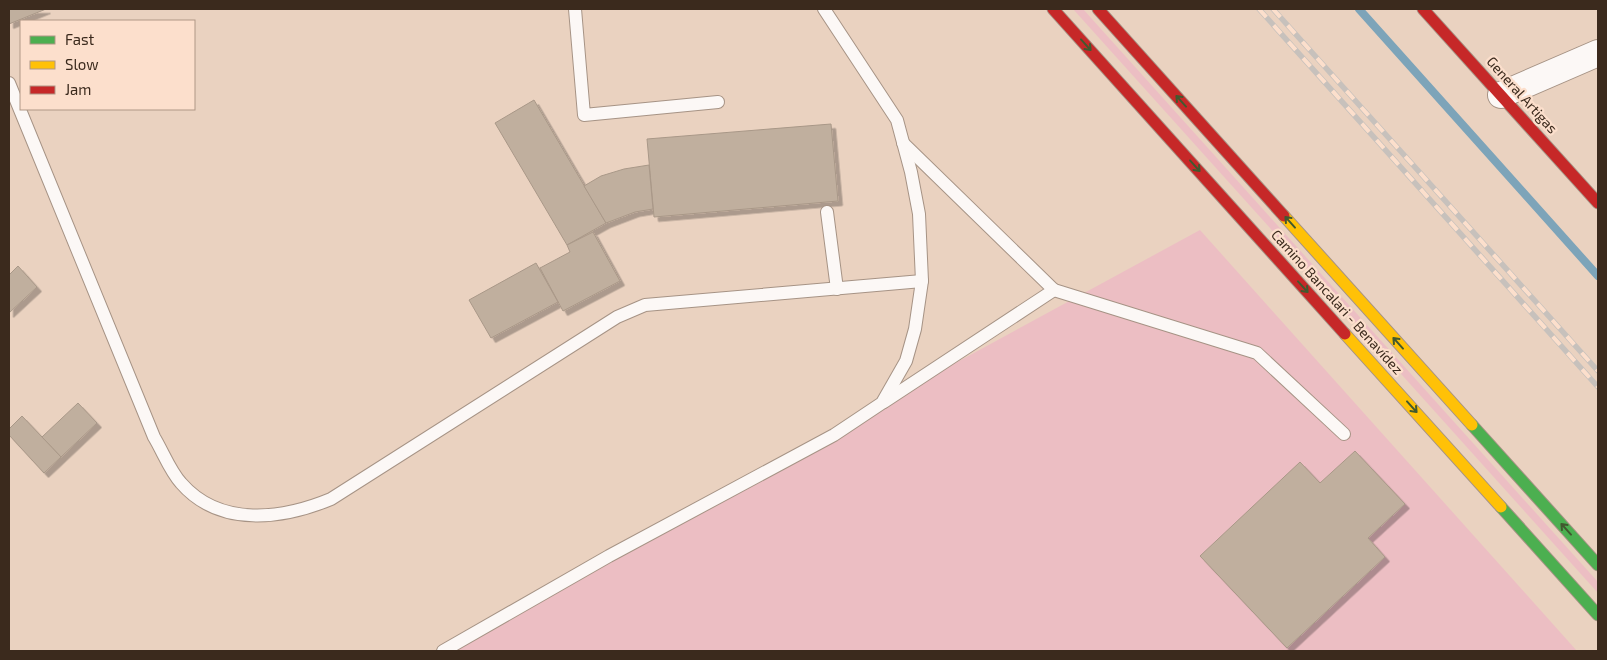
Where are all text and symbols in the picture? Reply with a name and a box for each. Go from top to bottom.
legend [20,20,195,110]
text: Fast [65,30,95,48]
one-way arrow [1080,38,1092,51]
street label: General Artigas [1483,53,1561,137]
text: Slow [65,55,99,73]
text: Jam [65,80,91,98]
one-way arrow [1175,95,1187,108]
one-way arrow [1189,159,1201,172]
one-way arrow [1284,215,1296,228]
street label: Camino Bancalari - Benavídez [1268,226,1407,377]
one-way arrow [1298,280,1309,293]
one-way arrow [1393,336,1404,349]
one-way arrow [1406,401,1418,414]
one-way arrow [1560,522,1571,535]

